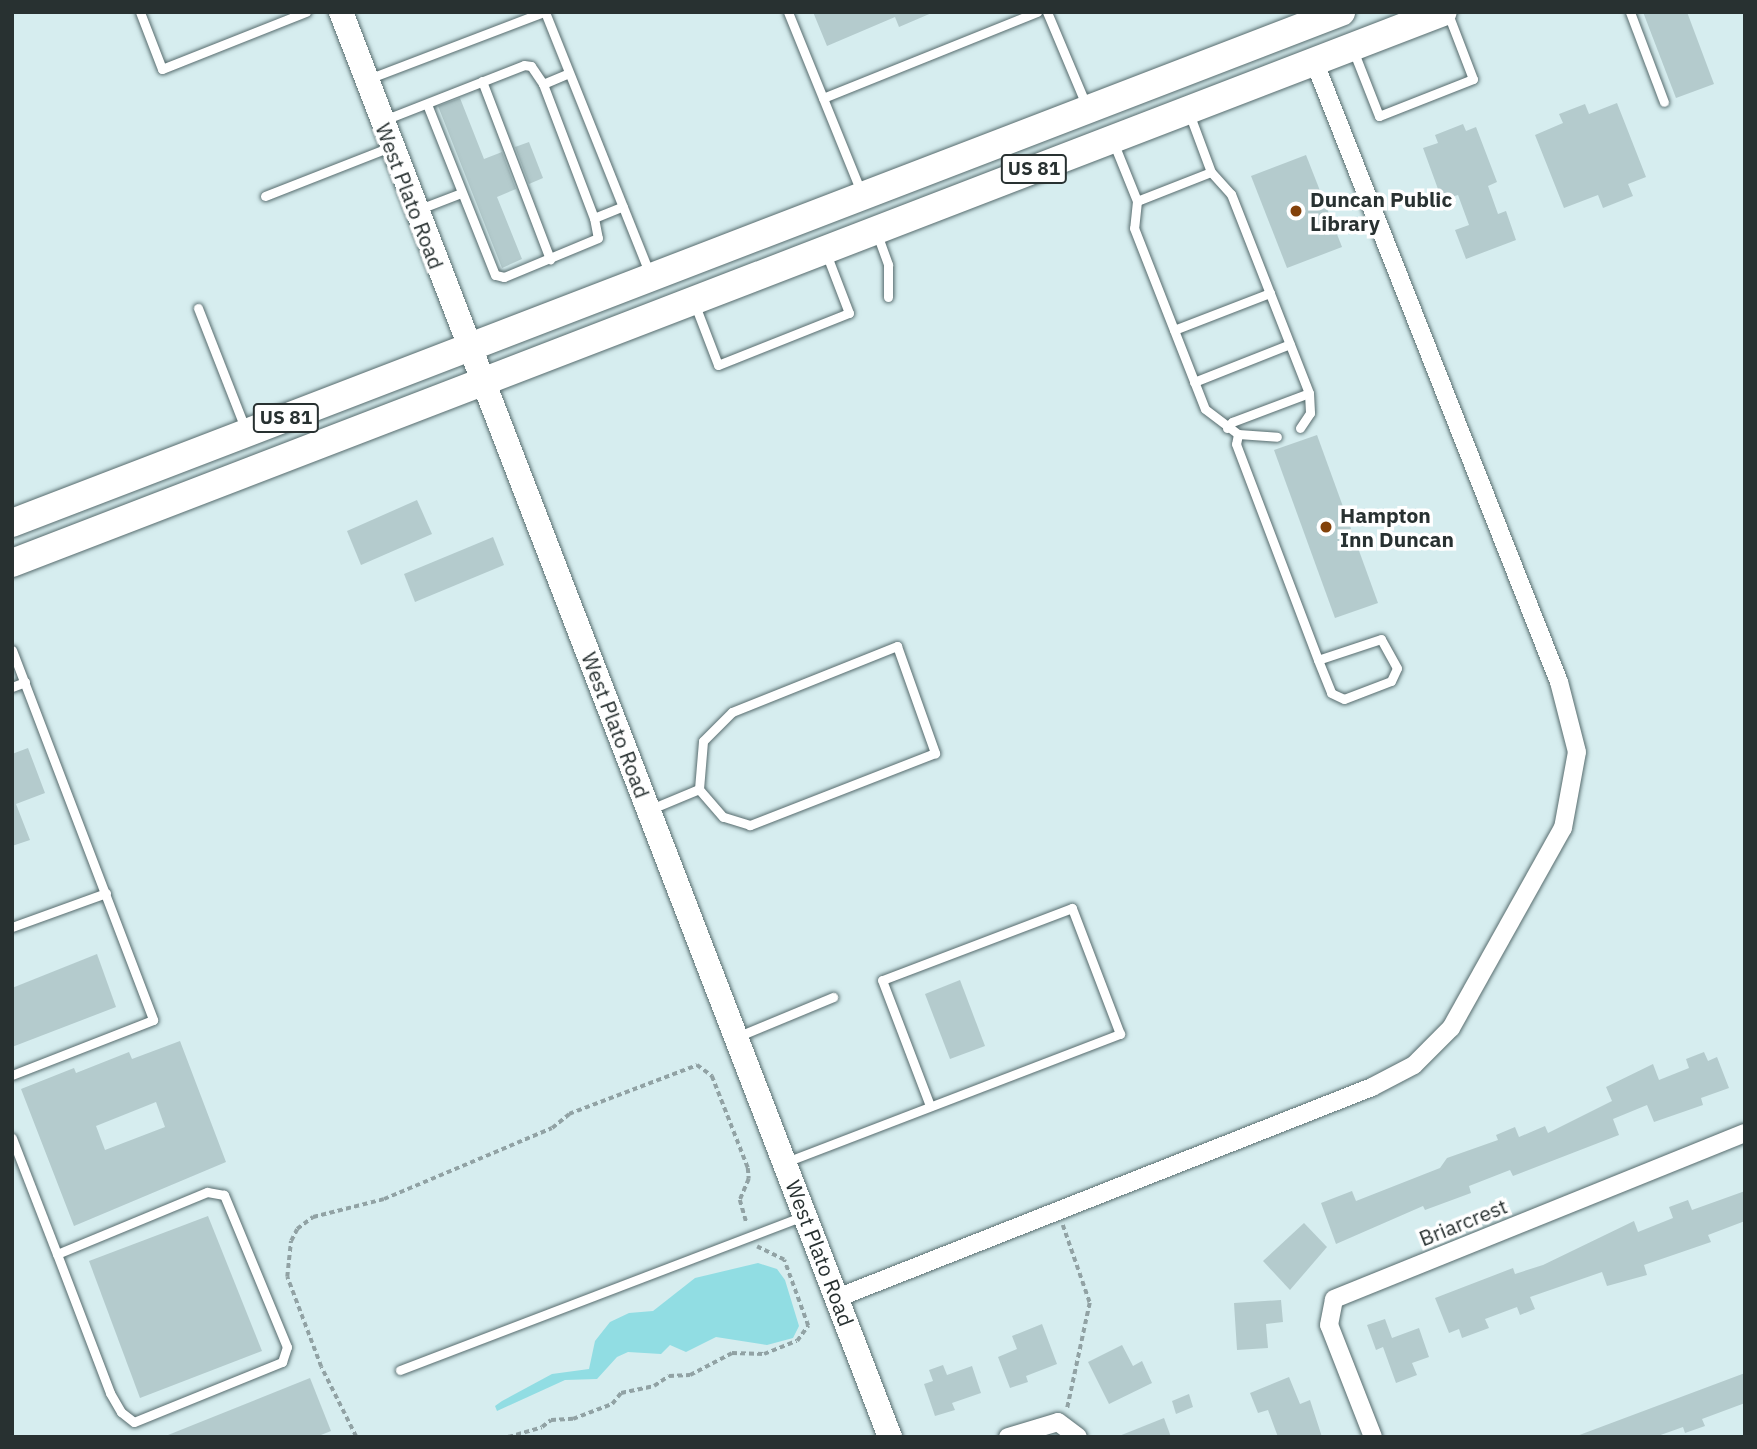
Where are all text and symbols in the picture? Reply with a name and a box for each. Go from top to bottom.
street label: West Plato Road [371,119,449,273]
road number: US 81 [1001,154,1067,184]
place label: Duncan Public Library [1310,186,1452,236]
marker: Duncan Public Library [1288,203,1304,219]
road number: US 81 [253,402,319,434]
place label: Hampton Inn Duncan [1340,502,1454,552]
marker: Hampton Inn Duncan [1318,519,1334,535]
street label: West Plato Road [577,648,655,802]
street label: West Plato Road [781,1176,859,1330]
street label: Briarcrest [1415,1193,1511,1251]

